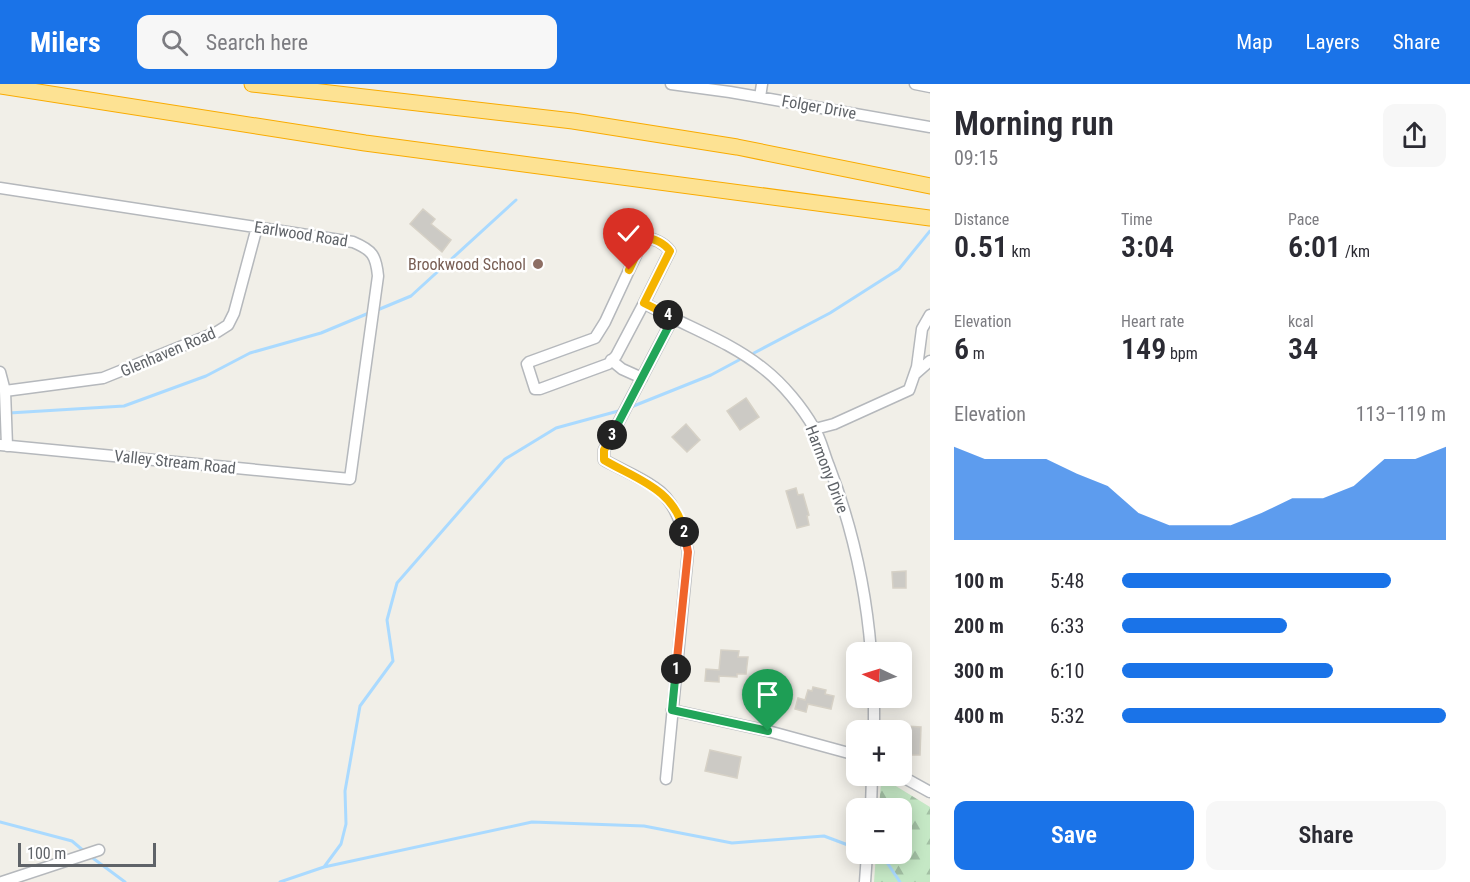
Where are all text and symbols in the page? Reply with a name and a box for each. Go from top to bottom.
search box [137,15,557,69]
text: Milers [30,26,101,59]
icon: search [158,26,191,59]
text: Search here [206,30,308,55]
text: Map [1236,30,1273,54]
text: Layers [1306,30,1360,54]
text: Share [1393,30,1440,54]
street label: Folger Drive [780,91,858,123]
text: Morning run [954,104,1114,143]
button: share [1383,104,1446,167]
text: 09:15 [954,146,998,170]
pin [603,208,654,270]
text: Distance [954,210,1009,229]
text: Time [1121,210,1153,229]
text: Pace [1288,210,1319,229]
street label: Earlwood Road [253,217,349,251]
icon: check [612,217,645,250]
text: 0.51 [954,229,1008,264]
text: 3:04 [1121,229,1174,264]
text: 6:01 [1288,229,1341,264]
text: km [1008,242,1031,261]
text: /km [1341,242,1370,261]
place label: Brookwood School [408,255,526,274]
marker: Brookwood School [531,257,545,271]
pin: 4 [653,300,683,330]
text: 4 [664,305,672,324]
text: Elevation [954,312,1012,331]
text: Heart rate [1121,312,1184,331]
text: kcal [1288,312,1314,331]
street label: Glenhaven Road [118,323,218,381]
text: 6 [954,331,969,366]
text: 149 [1121,331,1166,366]
text: 34 [1288,331,1318,366]
text: m [969,344,985,363]
text: bpm [1166,344,1198,363]
text: Elevation [954,402,1026,426]
text: 113–119 m [1356,402,1446,426]
pin: 3 [597,420,627,450]
street label: Harmony Drive [802,422,852,516]
text: 3 [608,425,616,444]
street label: Valley Stream Road [113,446,237,478]
pin: 2 [669,517,699,547]
text: 2 [680,522,688,541]
text: 100 m [954,569,1004,593]
text: 5:48 [1050,569,1084,593]
text: 200 m [954,614,1004,638]
text: 6:33 [1050,614,1084,638]
north arrow [846,642,912,708]
map controls [846,642,912,864]
pin: 1 [661,654,691,684]
text: 1 [672,659,680,678]
text: 300 m [954,659,1004,683]
text: 6:10 [1050,659,1084,683]
pin [742,669,793,731]
icon: arrive [751,678,784,711]
text: 400 m [954,704,1004,728]
text: 5:32 [1050,704,1084,728]
button: + [846,720,912,786]
button: − [846,798,912,864]
button: Save [954,801,1194,870]
button: Share [1206,801,1446,870]
scale bar [18,840,156,868]
text: 100 m [27,844,66,863]

